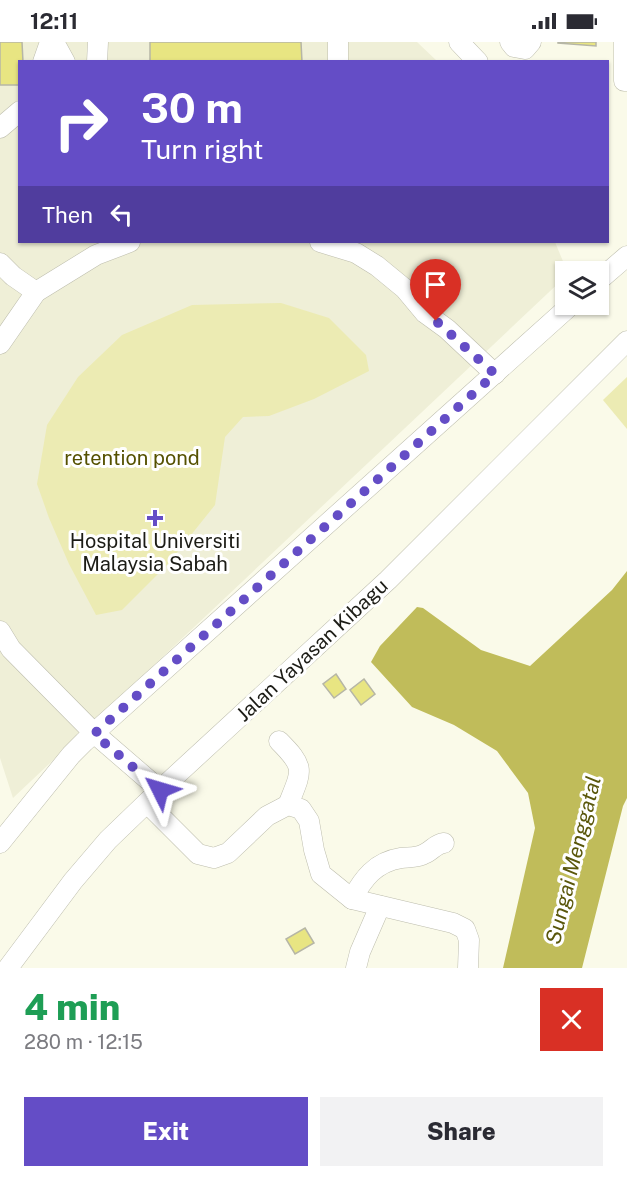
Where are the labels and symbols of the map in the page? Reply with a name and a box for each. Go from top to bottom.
pin [410,259,461,321]
park label: retention pond [64,446,200,470]
marker: Hospital Universiti Malaysia Sabah [146,509,164,527]
place label: Hospital Universiti Malaysia Sabah [70,529,240,576]
street label: Jalan Yayasan Kibagu [231,574,393,726]
position arrow [128,758,192,822]
water label: Sungai Menggatal [540,773,606,947]

